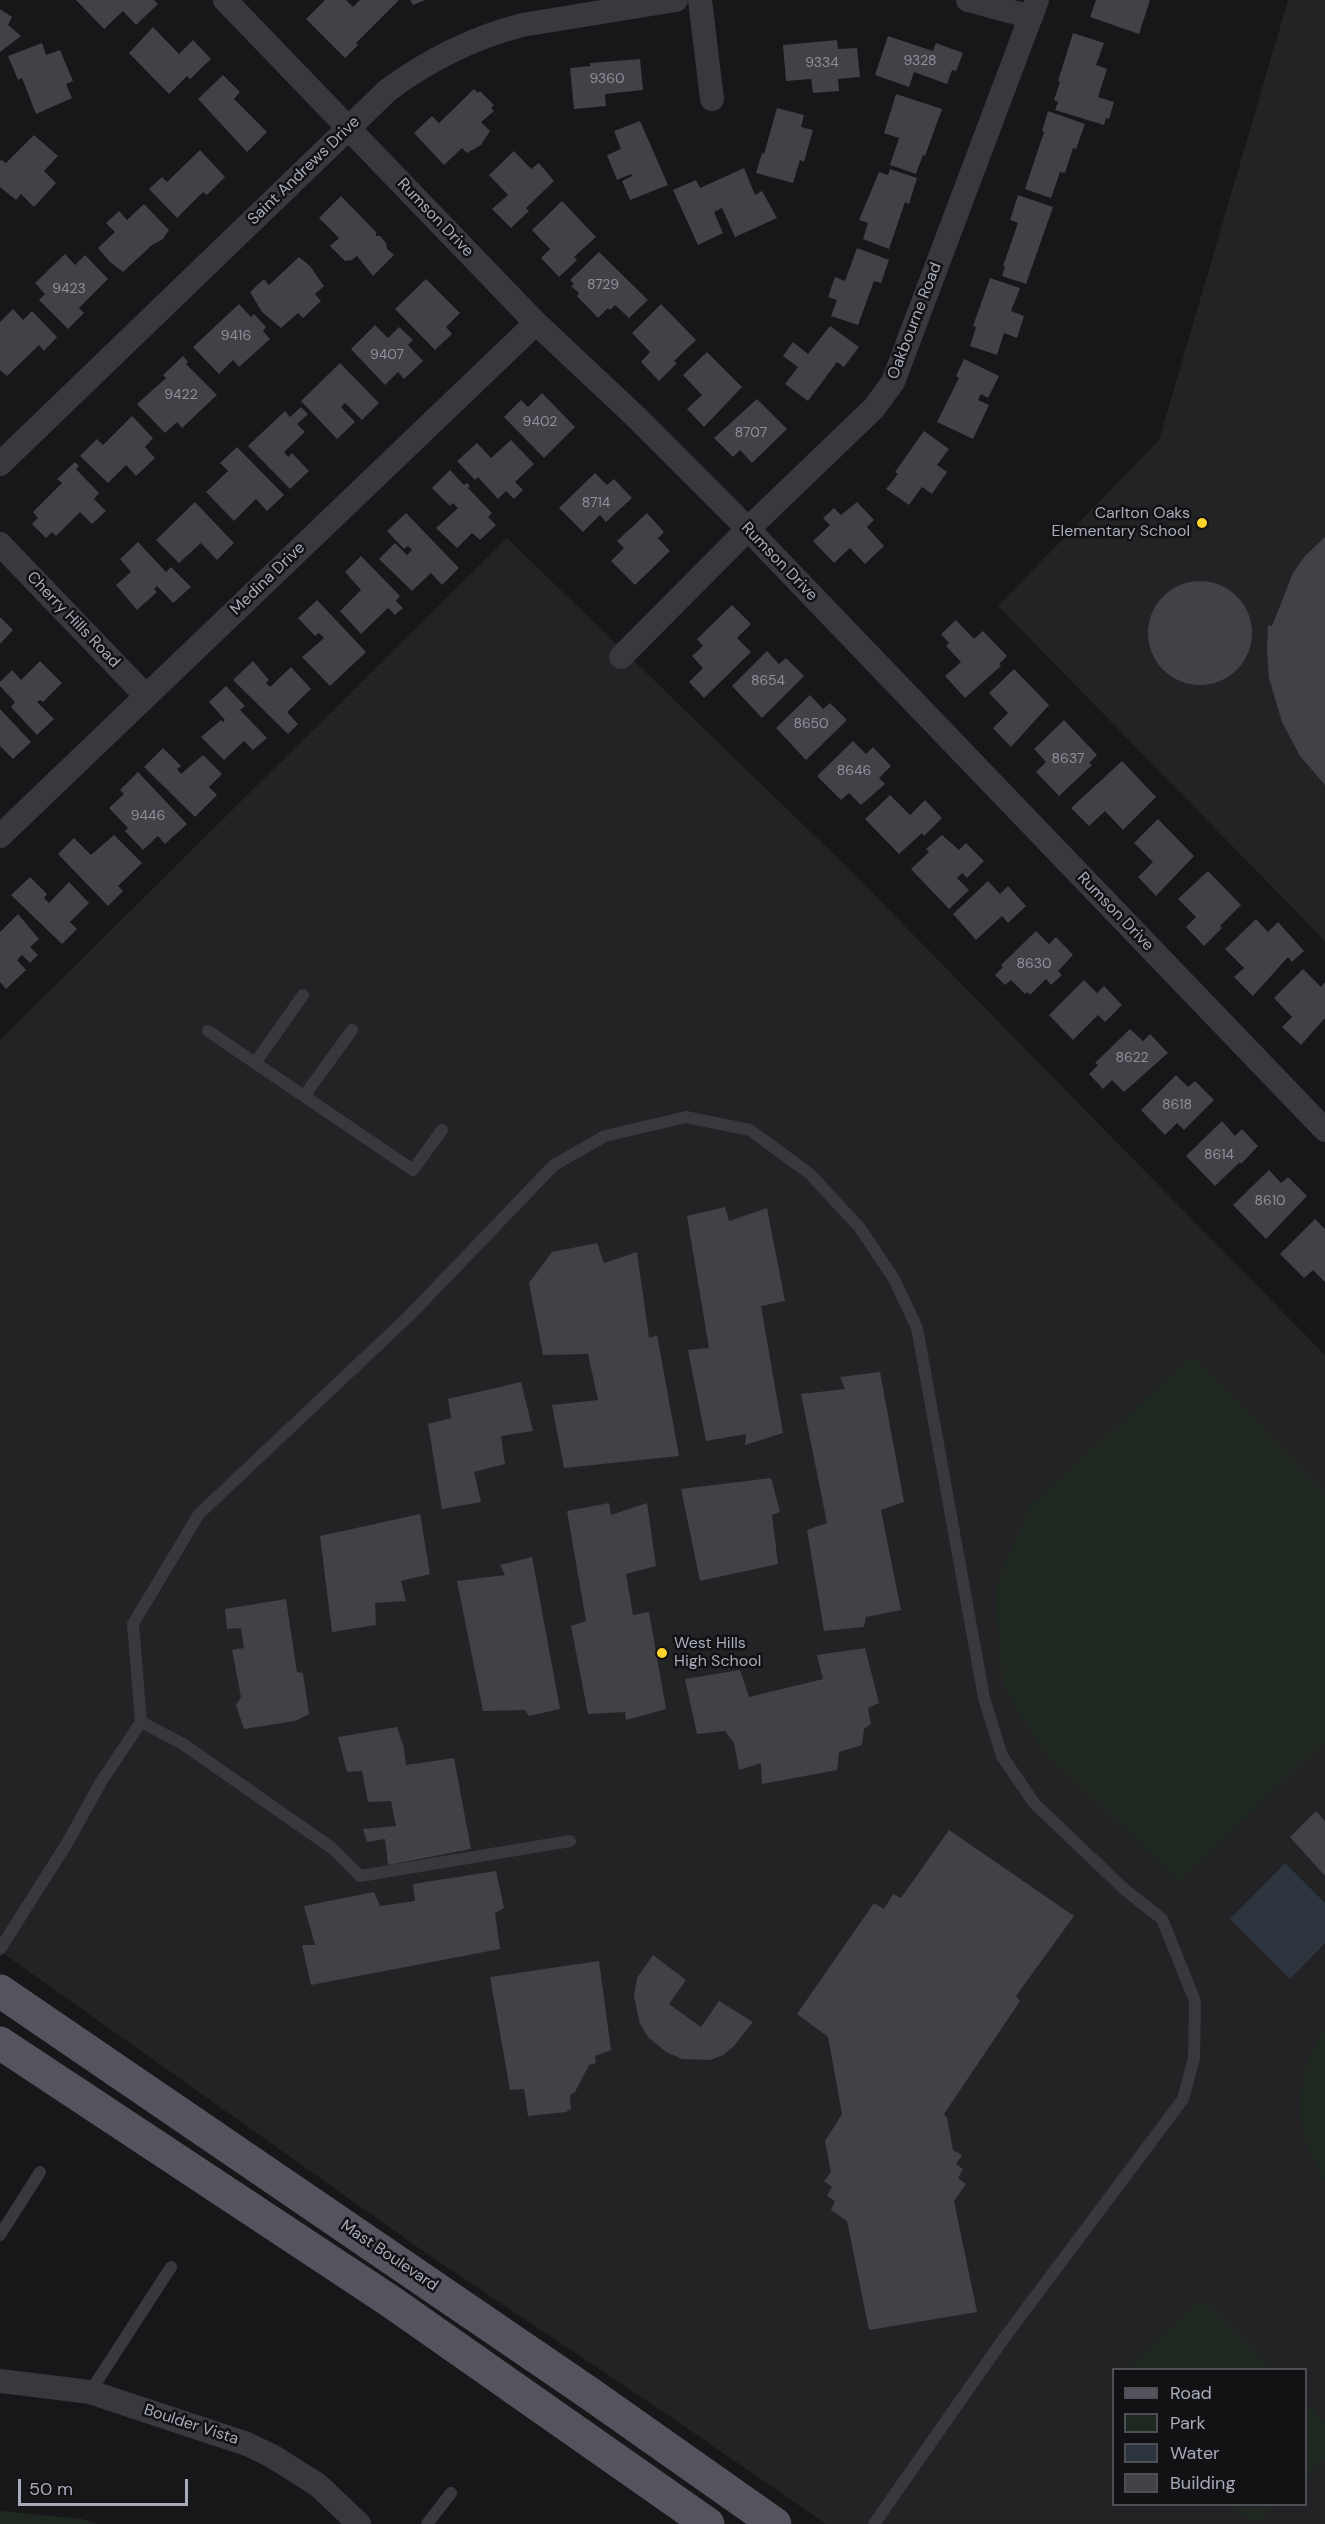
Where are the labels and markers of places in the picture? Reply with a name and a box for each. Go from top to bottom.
place label: Carlton Oaks Elementary School [1052,504,1190,542]
marker: Carlton Oaks Elementary School [1195,516,1209,530]
place label: West Hills High School [674,1634,761,1672]
marker: West Hills High School [655,1646,669,1660]

